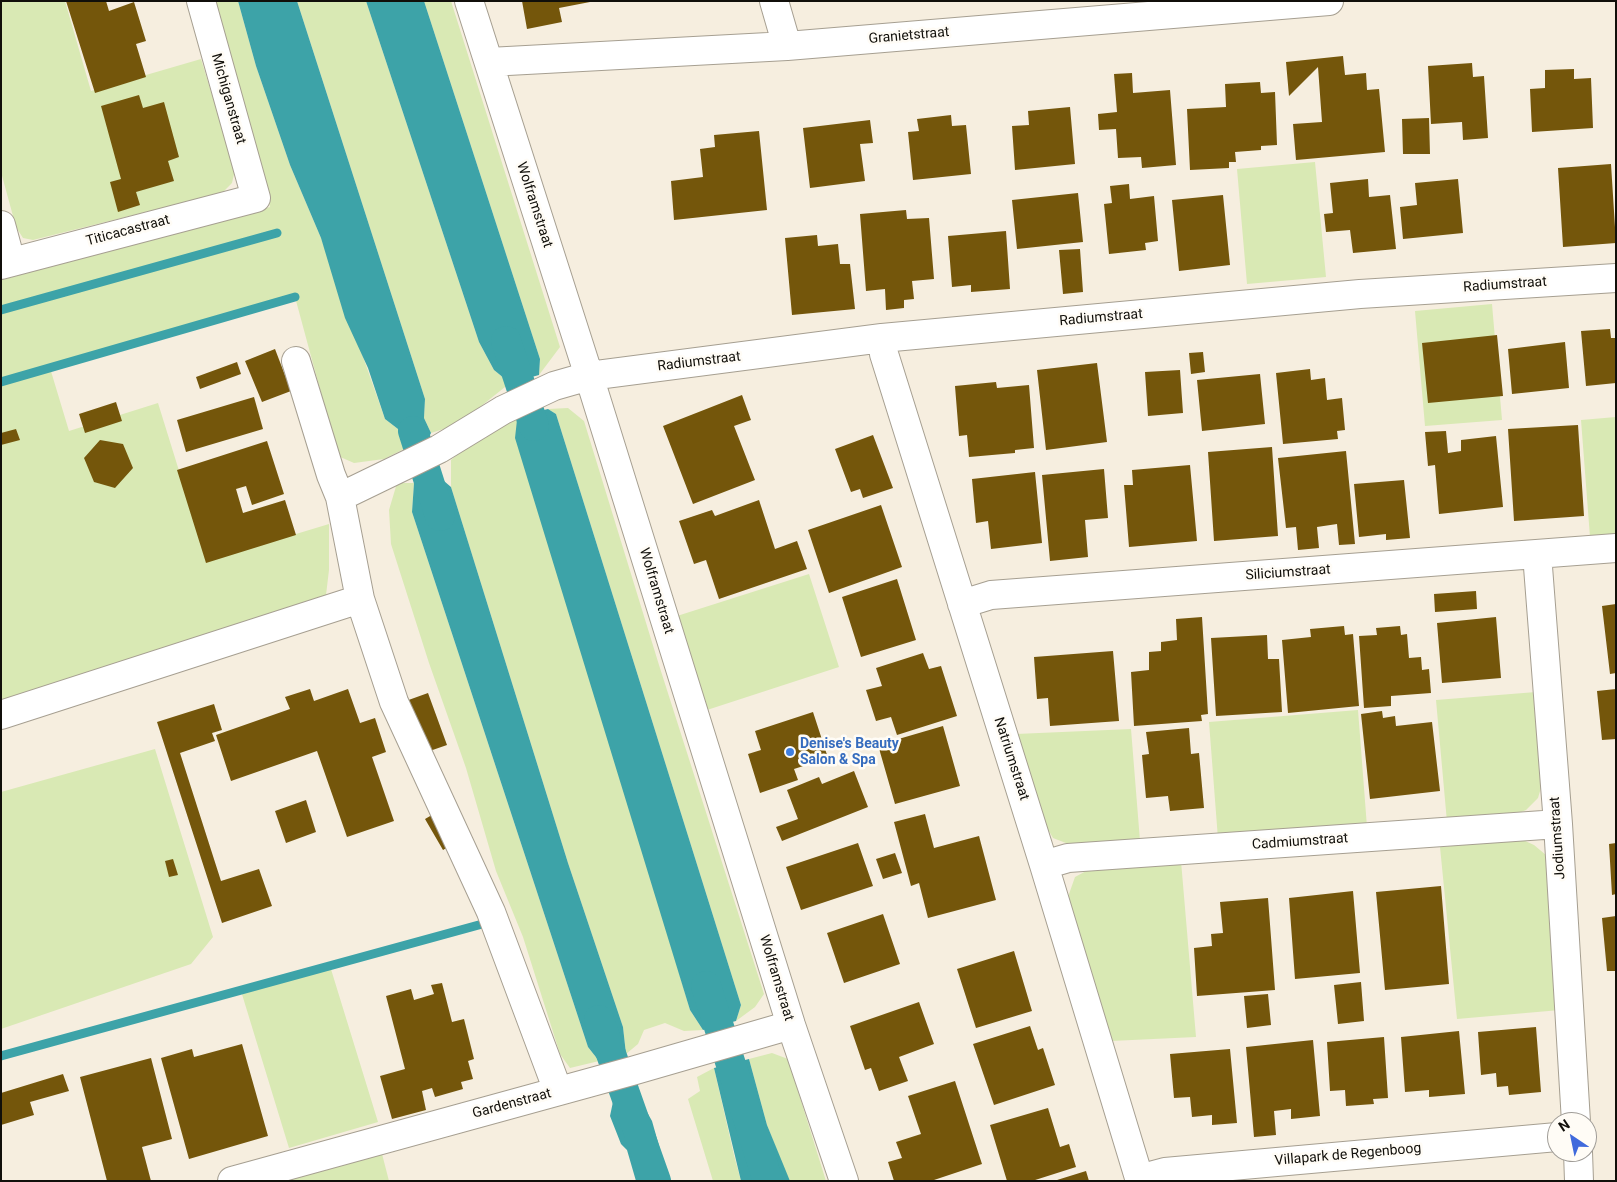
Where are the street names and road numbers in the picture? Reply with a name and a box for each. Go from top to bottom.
street label: Granietstraat [868,24,950,48]
street label: Michiganstraat [207,52,249,146]
street label: Wolframstraat [512,160,556,250]
street label: Titicacastraat [84,212,172,250]
street label: Radiumstraat [1463,274,1547,296]
street label: Radiumstraat [1059,306,1143,330]
street label: Radiumstraat [656,349,742,375]
street label: Wolframstraat [635,546,677,636]
street label: Siliciumstraat [1245,562,1331,584]
street label: Natriumstraat [990,715,1032,803]
street label: Jodiumstraat [1547,796,1569,880]
street label: Cadmiumstraat [1251,830,1349,854]
street label: Wolframstraat [755,933,797,1023]
street label: Gardenstraat [471,1085,553,1123]
street label: Villapark de Regenboog [1274,1140,1422,1170]

